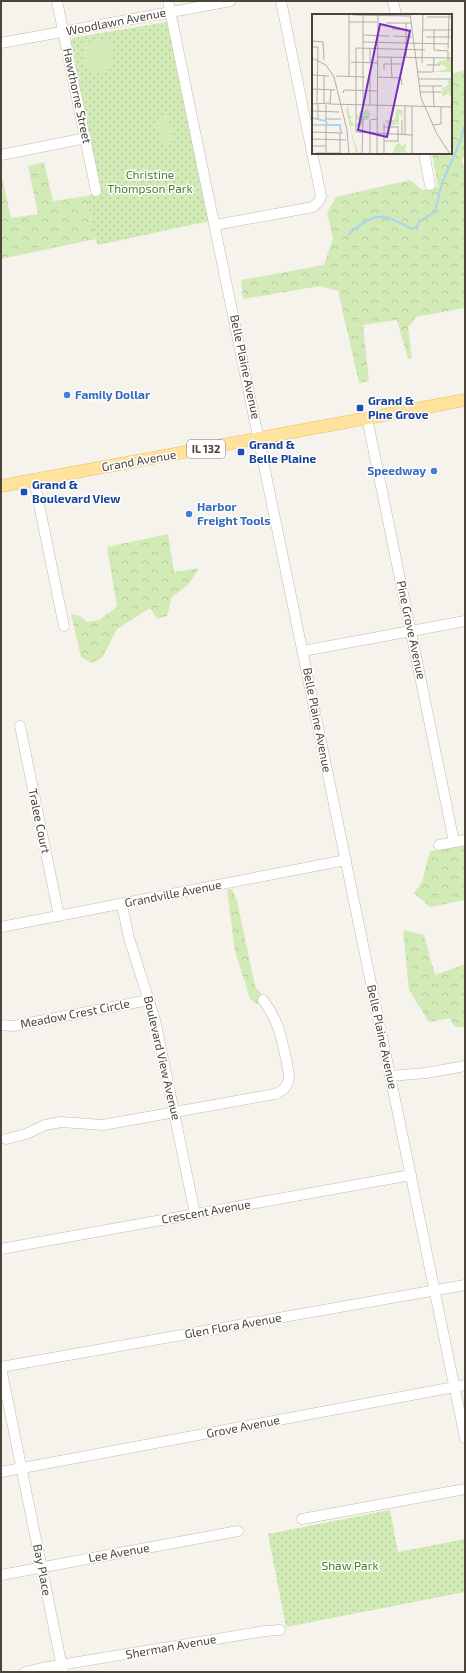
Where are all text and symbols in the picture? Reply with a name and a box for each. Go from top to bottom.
street label: Woodlawn Avenue [65,4,167,38]
inset map [312,14,452,154]
street label: Hawthorne Street [61,47,95,145]
park label: Christine Thompson Park [107,167,193,195]
street label: Belle Plaine Avenue [228,313,264,420]
place label: Family Dollar [75,387,150,402]
marker: Family Dollar [62,390,72,400]
place label: Grand & Pine Grove [368,393,429,421]
marker: Grand & Pine Grove [355,403,365,413]
place label: Grand & Belle Plaine [249,437,316,465]
road number: IL 132 [187,440,225,458]
street label: Grand Avenue [100,447,177,473]
marker: Grand & Belle Plaine [236,447,246,457]
place label: Speedway [367,463,426,478]
marker: Speedway [429,466,439,476]
place label: Grand & Boulevard View [32,477,121,505]
marker: Grand & Boulevard View [19,487,29,497]
place label: Harbor Freight Tools [197,499,271,527]
marker: Harbor Freight Tools [184,509,194,519]
street label: Pine Grove Avenue [395,579,429,680]
street label: Belle Plaine Avenue [301,666,335,773]
street label: Tralee Court [26,787,54,855]
street label: Grandville Avenue [123,877,222,909]
street label: Belle Plaine Avenue [365,983,401,1090]
street label: Boulevard View Avenue [142,994,184,1121]
street label: Meadow Crest Circle [19,996,131,1030]
street label: Crescent Avenue [160,1196,252,1226]
street label: Glen Flora Avenue [183,1310,282,1340]
street label: Grove Avenue [205,1412,281,1440]
street label: Lee Avenue [87,1540,150,1564]
street label: Bay Place [31,1543,55,1597]
park label: Shaw Park [321,1558,379,1572]
street label: Sherman Avenue [124,1631,217,1661]

